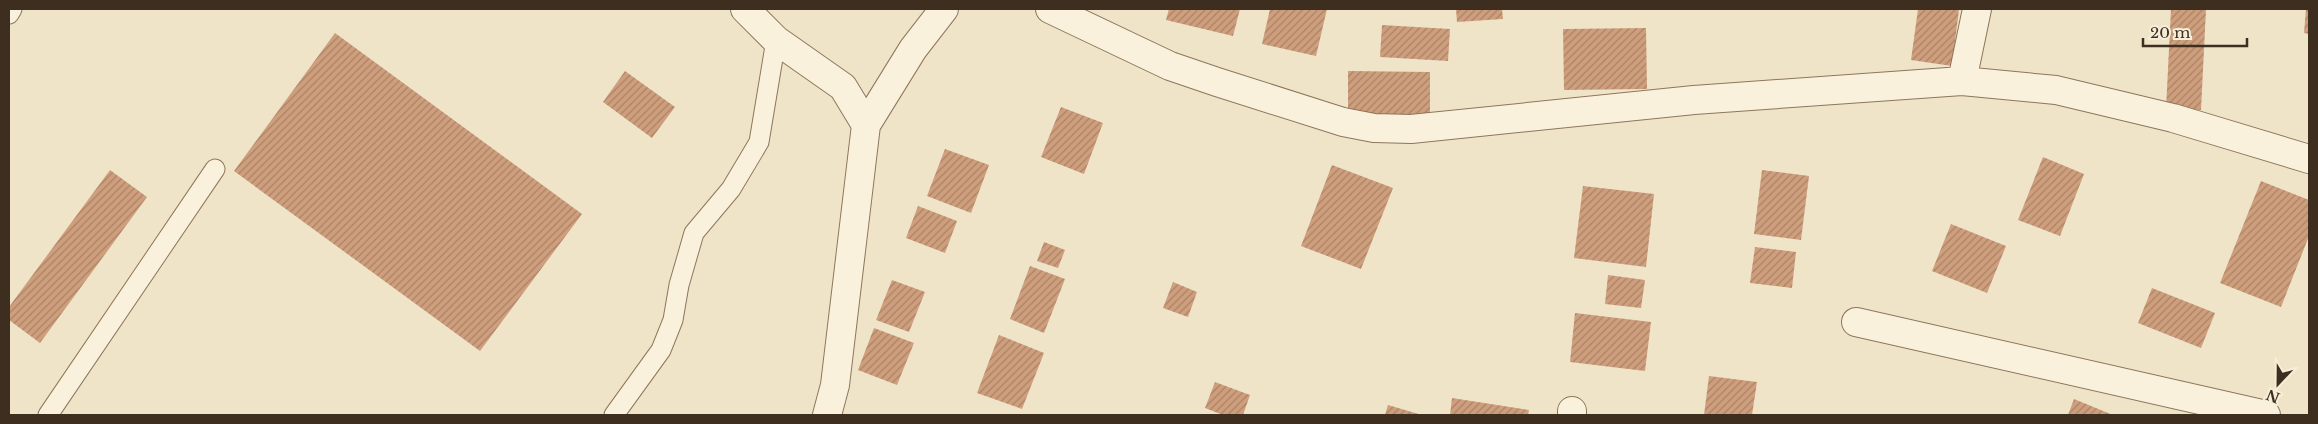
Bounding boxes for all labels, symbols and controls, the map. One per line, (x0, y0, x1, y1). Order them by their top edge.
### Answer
scale bar (2143, 15, 2247, 47)
text: 20 m (2150, 23, 2190, 42)
north arrow (2253, 359, 2303, 409)
text: N (2264, 385, 2283, 407)

